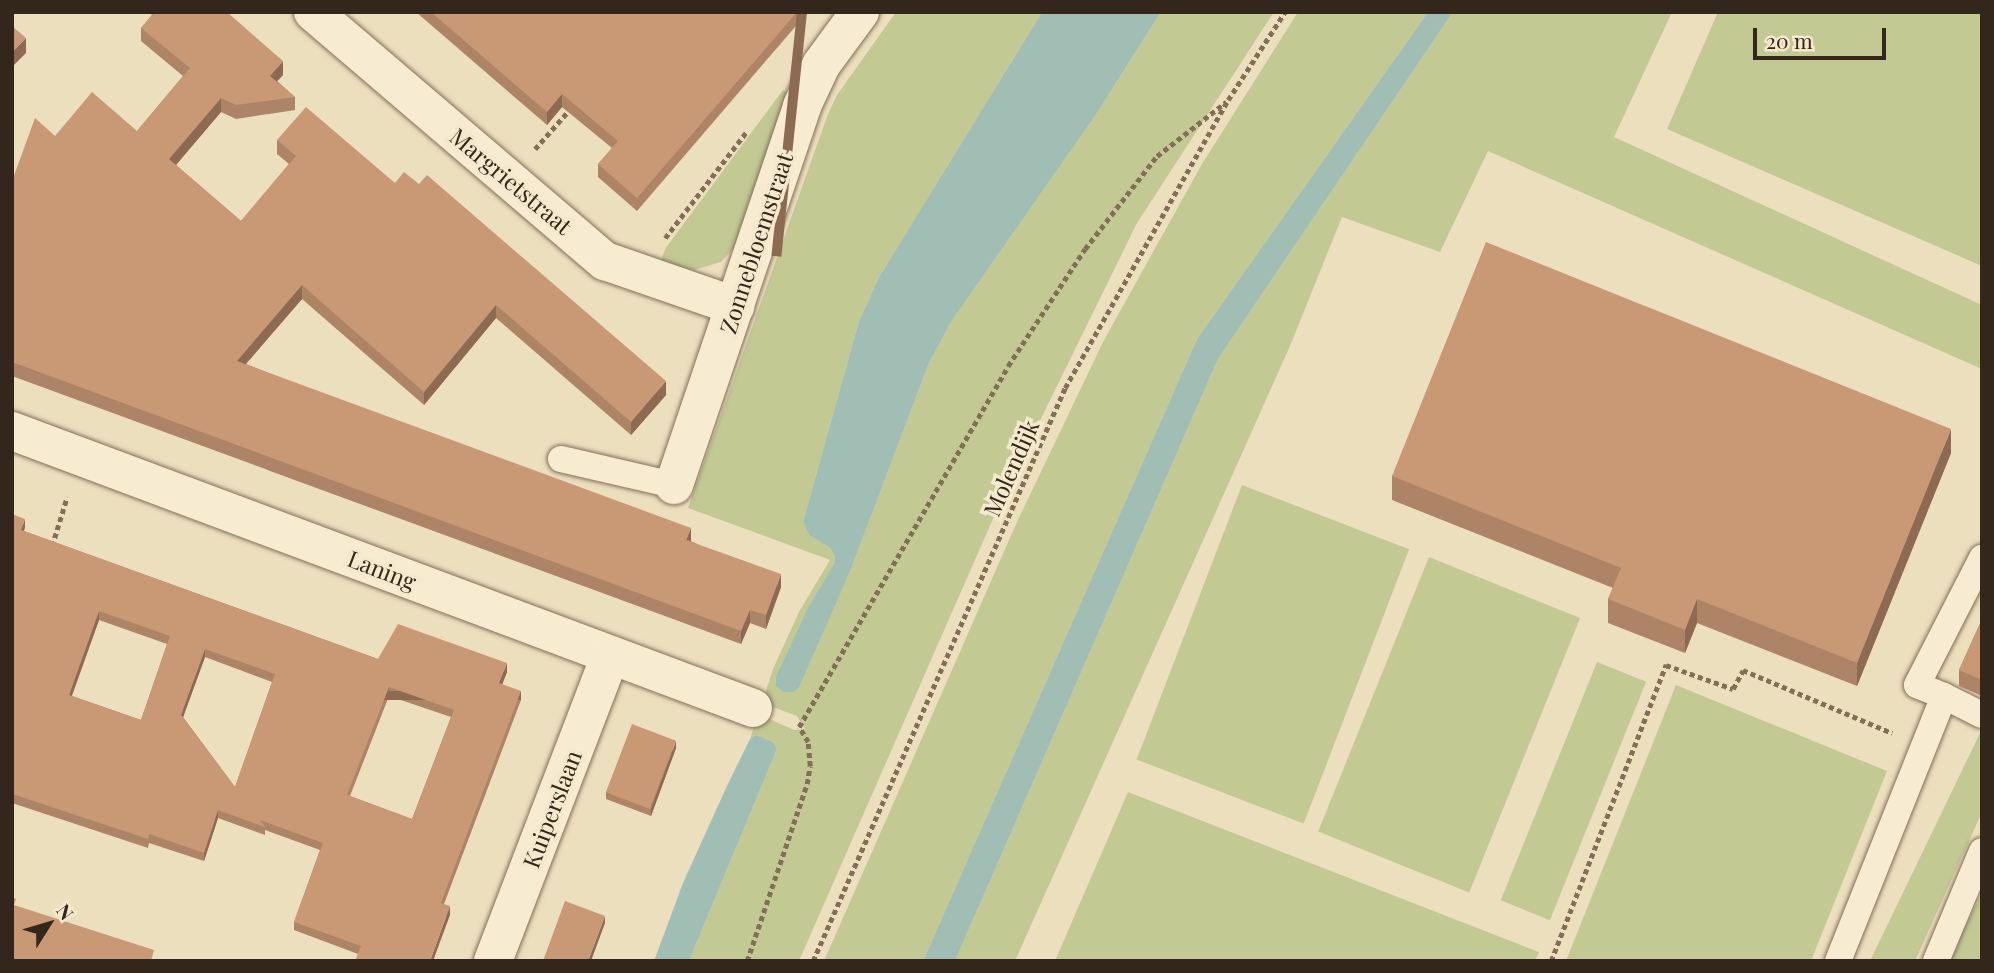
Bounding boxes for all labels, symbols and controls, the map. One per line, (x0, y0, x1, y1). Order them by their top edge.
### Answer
scale bar (1756, 14, 1889, 58)
text: 20 m (1766, 26, 1813, 54)
street label: Margrietstraat (445, 122, 577, 240)
street label: Zonnebloemstraat (714, 149, 798, 337)
street label: Molendijk (978, 416, 1044, 520)
street label: Laning (344, 544, 420, 596)
street label: Kuiperslaan (517, 746, 587, 872)
north arrow (14, 889, 84, 959)
text: N (51, 898, 80, 925)

